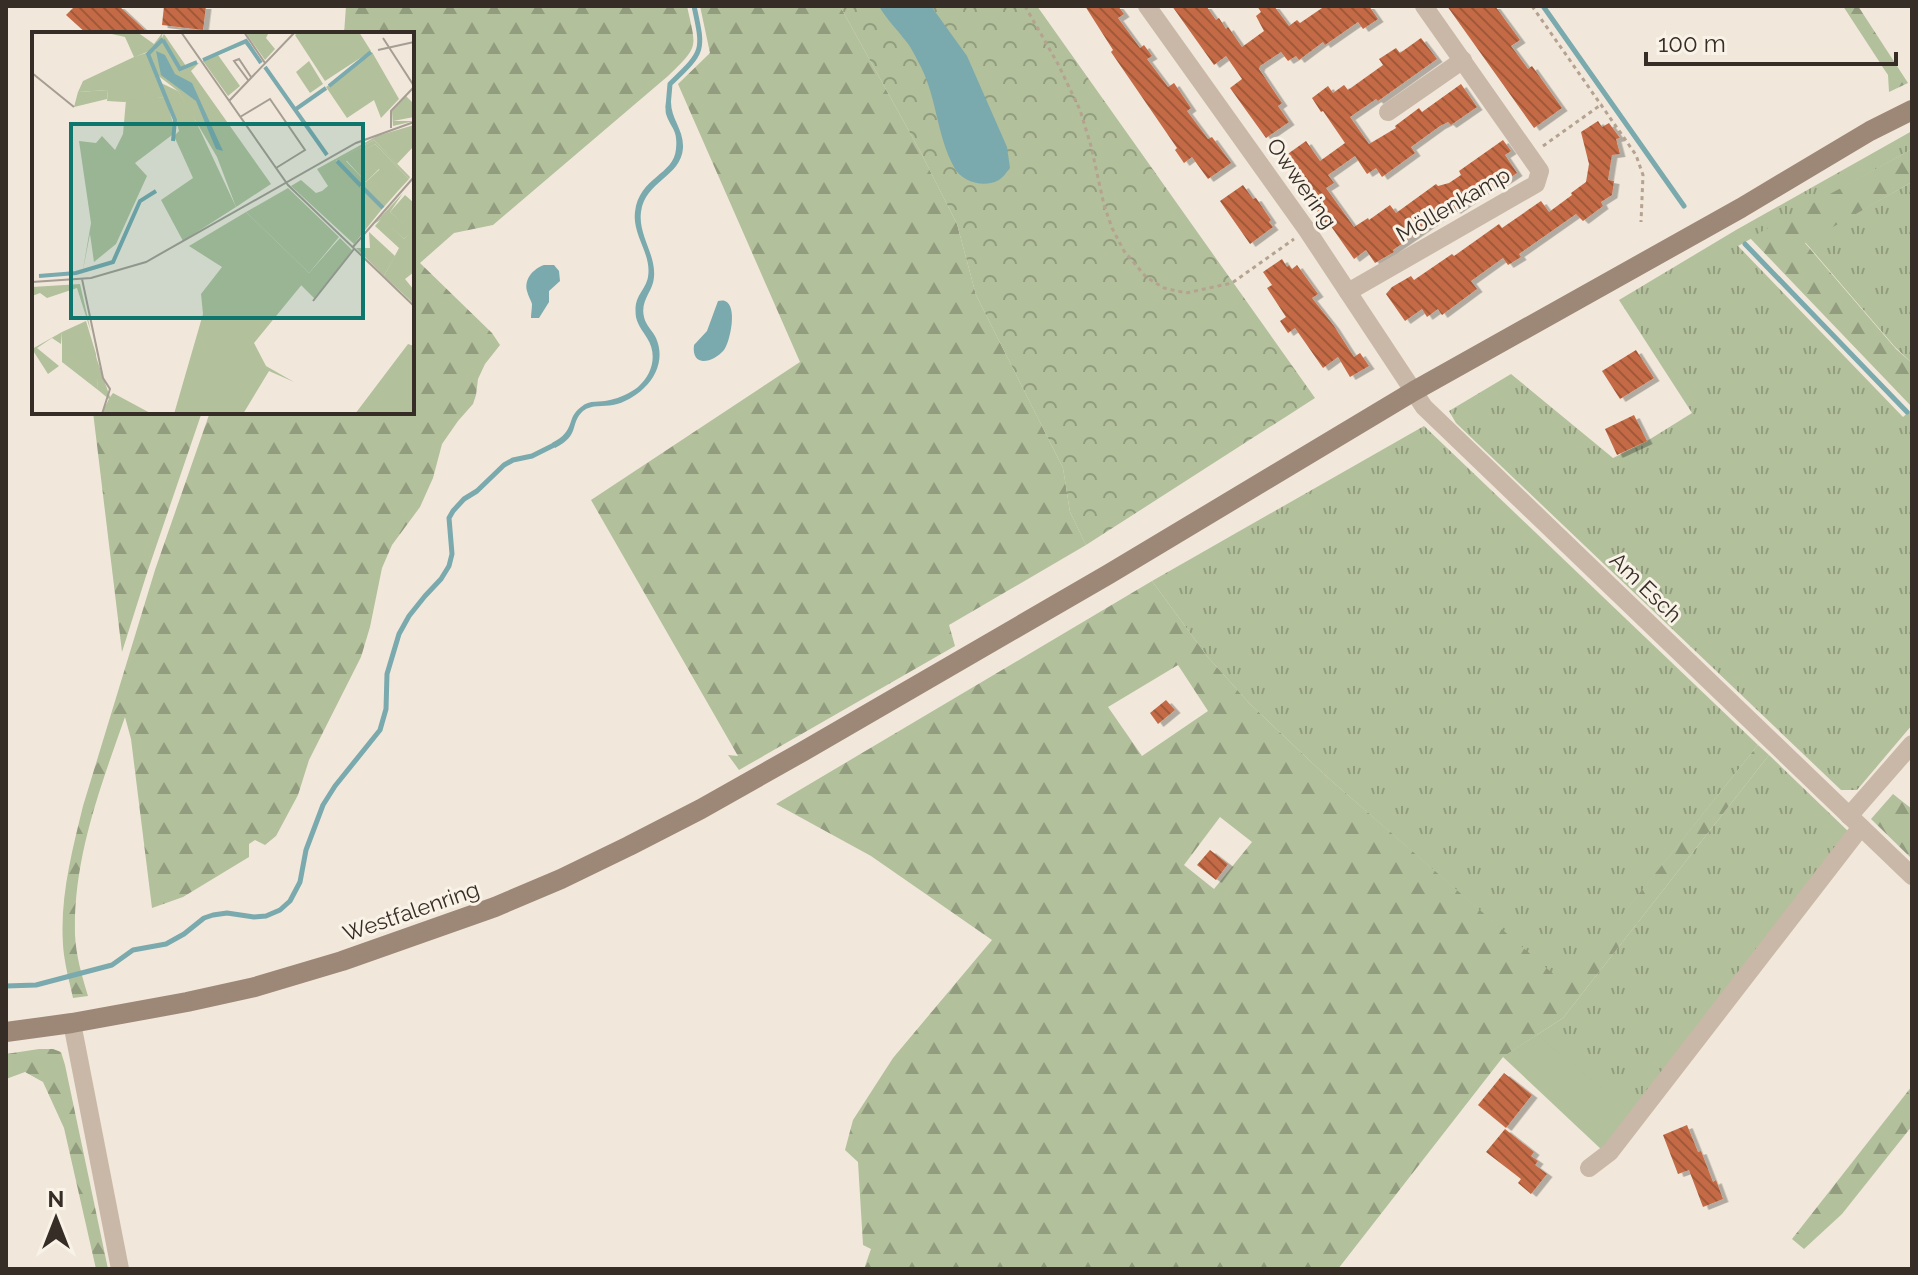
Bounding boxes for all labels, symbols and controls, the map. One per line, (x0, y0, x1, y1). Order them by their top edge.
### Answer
scale bar (1646, 16, 1896, 66)
text: 100 m (1658, 29, 1726, 58)
inset map (32, 32, 414, 414)
street label: Owwering (1262, 133, 1342, 233)
street label: Möllenkamp (1391, 161, 1515, 247)
street label: Am Esch (1605, 547, 1687, 627)
street label: Westfalenring (339, 876, 483, 946)
north arrow (16, 1179, 96, 1259)
text: N (48, 1186, 64, 1212)

